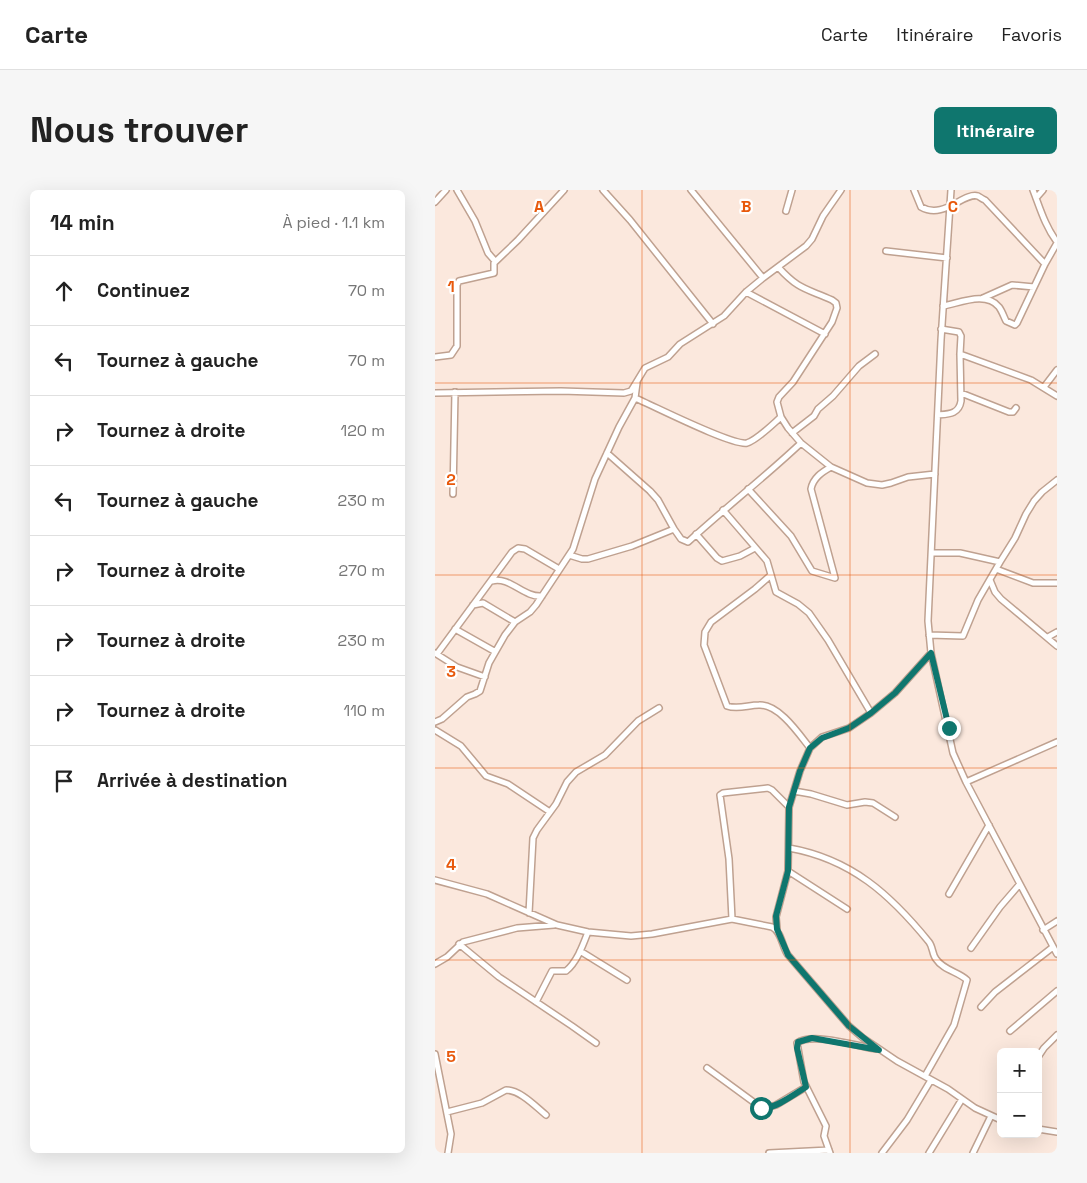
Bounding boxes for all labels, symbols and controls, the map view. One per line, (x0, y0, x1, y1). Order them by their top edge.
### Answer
text: Carte (25, 19, 88, 50)
text: Carte (821, 23, 868, 46)
text: Itinéraire (896, 23, 973, 46)
text: Favoris (1001, 23, 1062, 46)
button: Itinéraire (934, 107, 1057, 154)
text: Nous trouver (30, 108, 249, 152)
text: A (534, 196, 544, 217)
text: B (741, 196, 751, 217)
text: C (948, 196, 958, 217)
text: 14 min (50, 209, 115, 236)
text: À pied · 1.1 km (283, 212, 385, 233)
text: 1 (447, 276, 455, 297)
icon: ahead (50, 277, 78, 305)
text: Continuez (97, 278, 190, 303)
text: 70 m (348, 280, 385, 301)
icon: left (50, 347, 78, 375)
text: Tournez à gauche (97, 348, 259, 373)
text: 70 m (348, 350, 385, 371)
icon: right (50, 417, 78, 445)
text: Tournez à droite (97, 418, 246, 443)
text: 120 m (341, 420, 385, 441)
text: 2 (446, 469, 456, 490)
icon: left (50, 487, 78, 515)
text: Tournez à gauche (97, 488, 259, 513)
text: 230 m (338, 490, 385, 511)
icon: right (50, 557, 78, 585)
text: Tournez à droite (97, 558, 246, 583)
text: 270 m (338, 560, 385, 581)
icon: right (50, 627, 78, 655)
text: Tournez à droite (97, 628, 246, 653)
text: 230 m (338, 630, 385, 651)
text: 3 (446, 661, 456, 682)
icon: right (50, 697, 78, 725)
text: Tournez à droite (97, 698, 246, 723)
text: 110 m (343, 700, 385, 721)
route end (938, 717, 961, 740)
icon: arrive (50, 767, 78, 795)
text: Arrivée à destination (97, 768, 287, 793)
text: 4 (446, 854, 456, 875)
text: 5 (446, 1046, 456, 1067)
map controls (997, 1048, 1042, 1138)
button: + (997, 1048, 1042, 1093)
button: − (997, 1093, 1042, 1138)
route start (750, 1097, 773, 1120)

